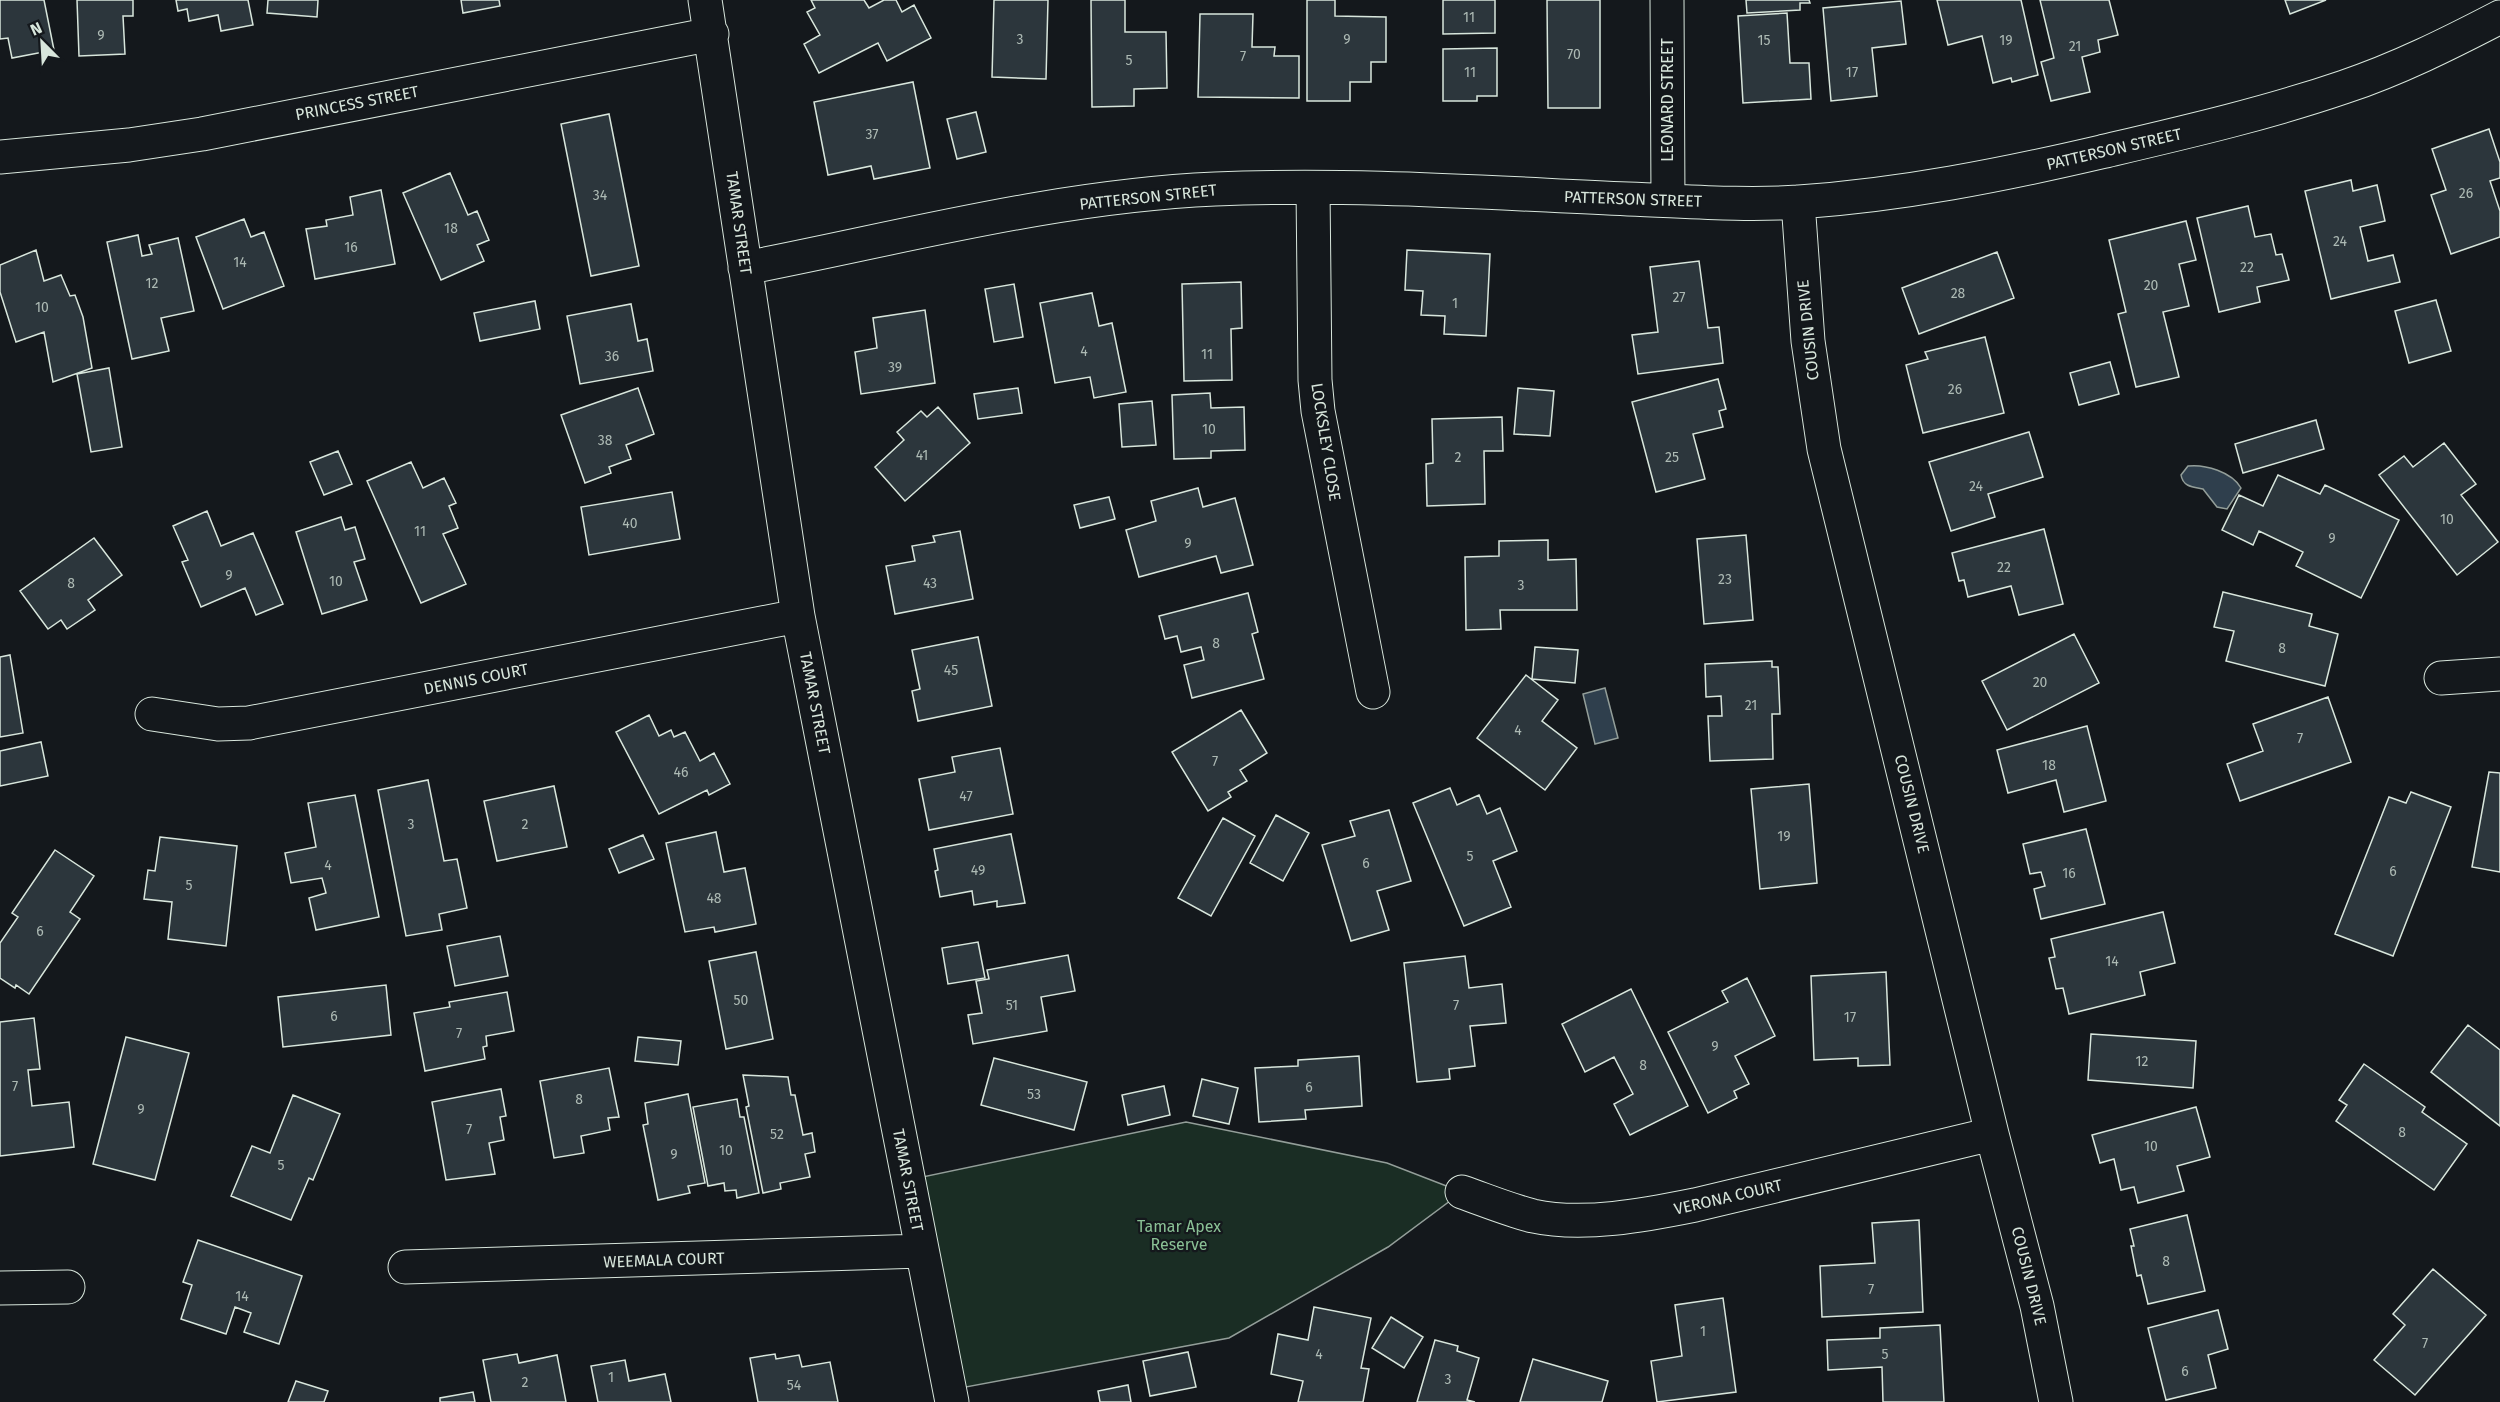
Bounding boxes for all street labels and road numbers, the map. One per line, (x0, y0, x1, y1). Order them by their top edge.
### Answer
street label: LEONARD STREET (1658, 38, 1677, 162)
street label: PRINCESS STREET (294, 82, 421, 124)
street label: PATTERSON STREET (2045, 124, 2184, 174)
street label: TAMAR STREET (722, 170, 756, 276)
street label: PATTERSON STREET (1078, 180, 1218, 214)
street label: PATTERSON STREET (1564, 187, 1703, 211)
street label: COUSIN DRIVE (1793, 279, 1823, 381)
street label: LOCKSLEY CLOSE (1307, 382, 1345, 502)
street label: TAMAR STREET (796, 650, 834, 757)
street label: DENNIS COURT (422, 659, 531, 698)
street label: COUSIN DRIVE (1891, 753, 1933, 855)
street label: TAMAR STREET (889, 1127, 927, 1234)
street label: VERONA COURT (1672, 1175, 1785, 1219)
street label: COUSIN DRIVE (2008, 1225, 2050, 1327)
street label: WEEMALA COURT (603, 1248, 726, 1272)

